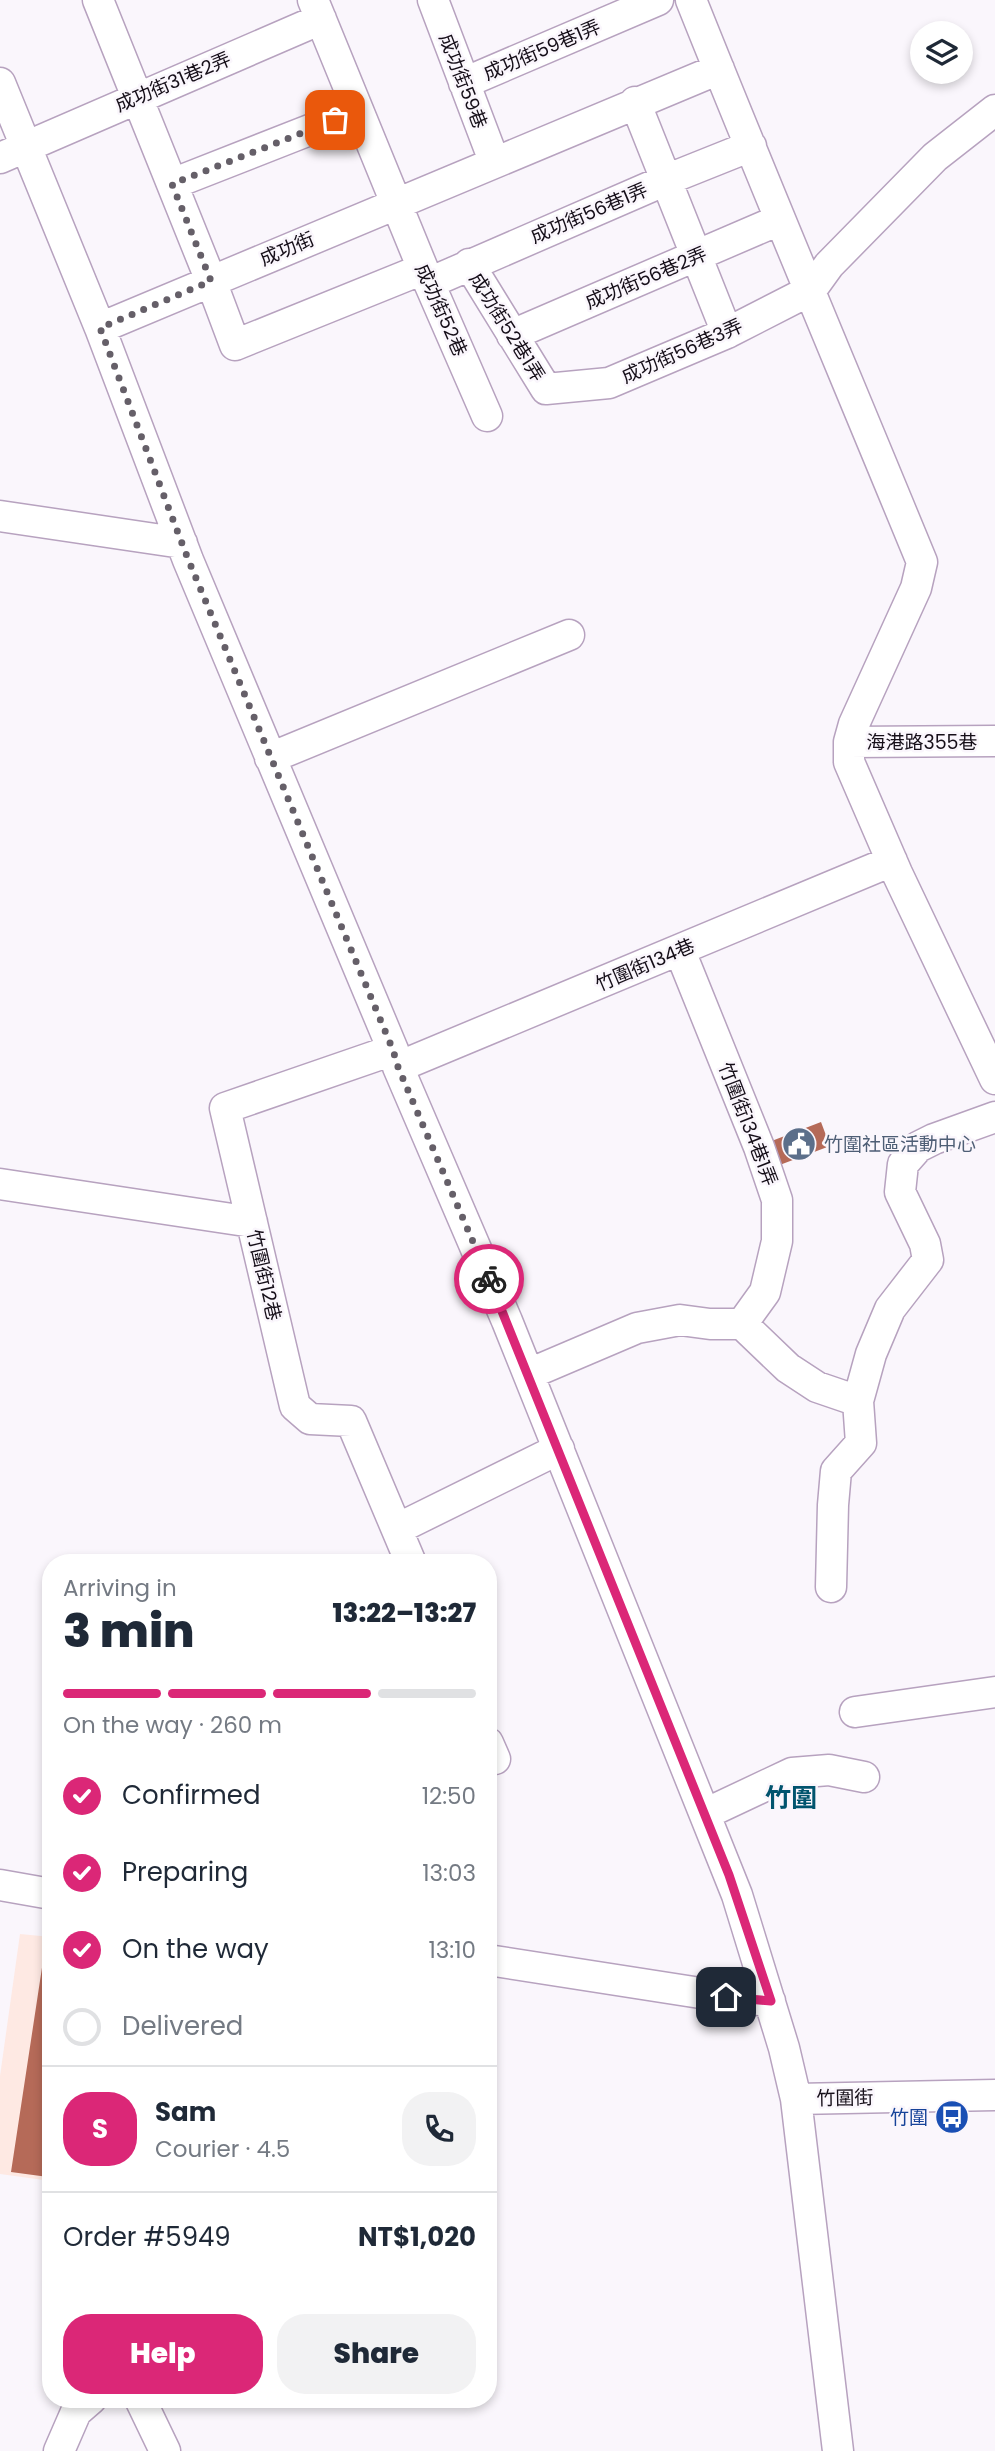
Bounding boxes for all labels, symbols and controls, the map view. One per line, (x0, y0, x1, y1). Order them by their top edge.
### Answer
street label: 成功街59巷1弄 (479, 13, 605, 87)
map controls (910, 21, 973, 84)
button: layers (910, 21, 973, 84)
street label: 成功街59巷 (432, 30, 494, 132)
street label: 成功街31巷2弄 (111, 46, 235, 118)
pin (305, 90, 365, 150)
icon: bag (316, 101, 354, 139)
street label: 成功街56巷1弄 (526, 176, 652, 250)
street label: 成功街 (255, 225, 319, 273)
street label: 成功街56巷2弄 (581, 240, 711, 316)
street label: 成功街52巷 (409, 259, 473, 361)
street label: 成功街52巷1弄 (463, 267, 551, 387)
street label: 成功街56巷3弄 (617, 312, 747, 390)
street label: 海港路355巷 (866, 729, 978, 756)
street label: 竹圍街134巷 (591, 932, 699, 998)
street label: 竹圍街134巷1弄 (712, 1058, 784, 1190)
public building icon: 竹圍社區活動中心 (780, 1125, 818, 1163)
place label: 竹圍社區活動中心 (824, 1131, 976, 1158)
street label: 竹圍街12巷 (240, 1227, 288, 1323)
courier (454, 1244, 524, 1314)
icon: bike (470, 1260, 508, 1298)
text: Arriving in (63, 1572, 177, 1604)
text: 13:22–13:27 (333, 1595, 476, 1631)
text: 3 min (63, 1599, 195, 1663)
text: On the way · 260 m (63, 1709, 282, 1741)
icon: check (63, 1777, 101, 1815)
text: Confirmed (122, 1777, 260, 1813)
text: 12:50 (422, 1780, 476, 1812)
district label: 竹圍 (765, 1780, 817, 1816)
icon: check (63, 1854, 101, 1892)
text: Preparing (122, 1854, 248, 1890)
text: 13:03 (422, 1857, 476, 1889)
icon: check (63, 1931, 101, 1969)
text: On the way (122, 1931, 269, 1967)
text: 13:10 (428, 1934, 476, 1966)
pin (696, 1967, 756, 2027)
icon: home (707, 1978, 745, 2016)
text: Delivered (122, 2008, 243, 2044)
street label: 竹圍街 (816, 2084, 874, 2112)
button: phone (402, 2092, 476, 2166)
text: Sam (155, 2094, 216, 2130)
bus stop icon: 竹圍 (933, 2098, 971, 2136)
place label: 竹圍 (890, 2104, 928, 2131)
text: S (92, 2111, 108, 2147)
text: Courier · 4.5 (155, 2133, 290, 2165)
text: Order #5949 (63, 2219, 231, 2255)
text: NT$1,020 (358, 2219, 476, 2255)
button: Help (63, 2314, 263, 2394)
button: Share (277, 2314, 476, 2394)

